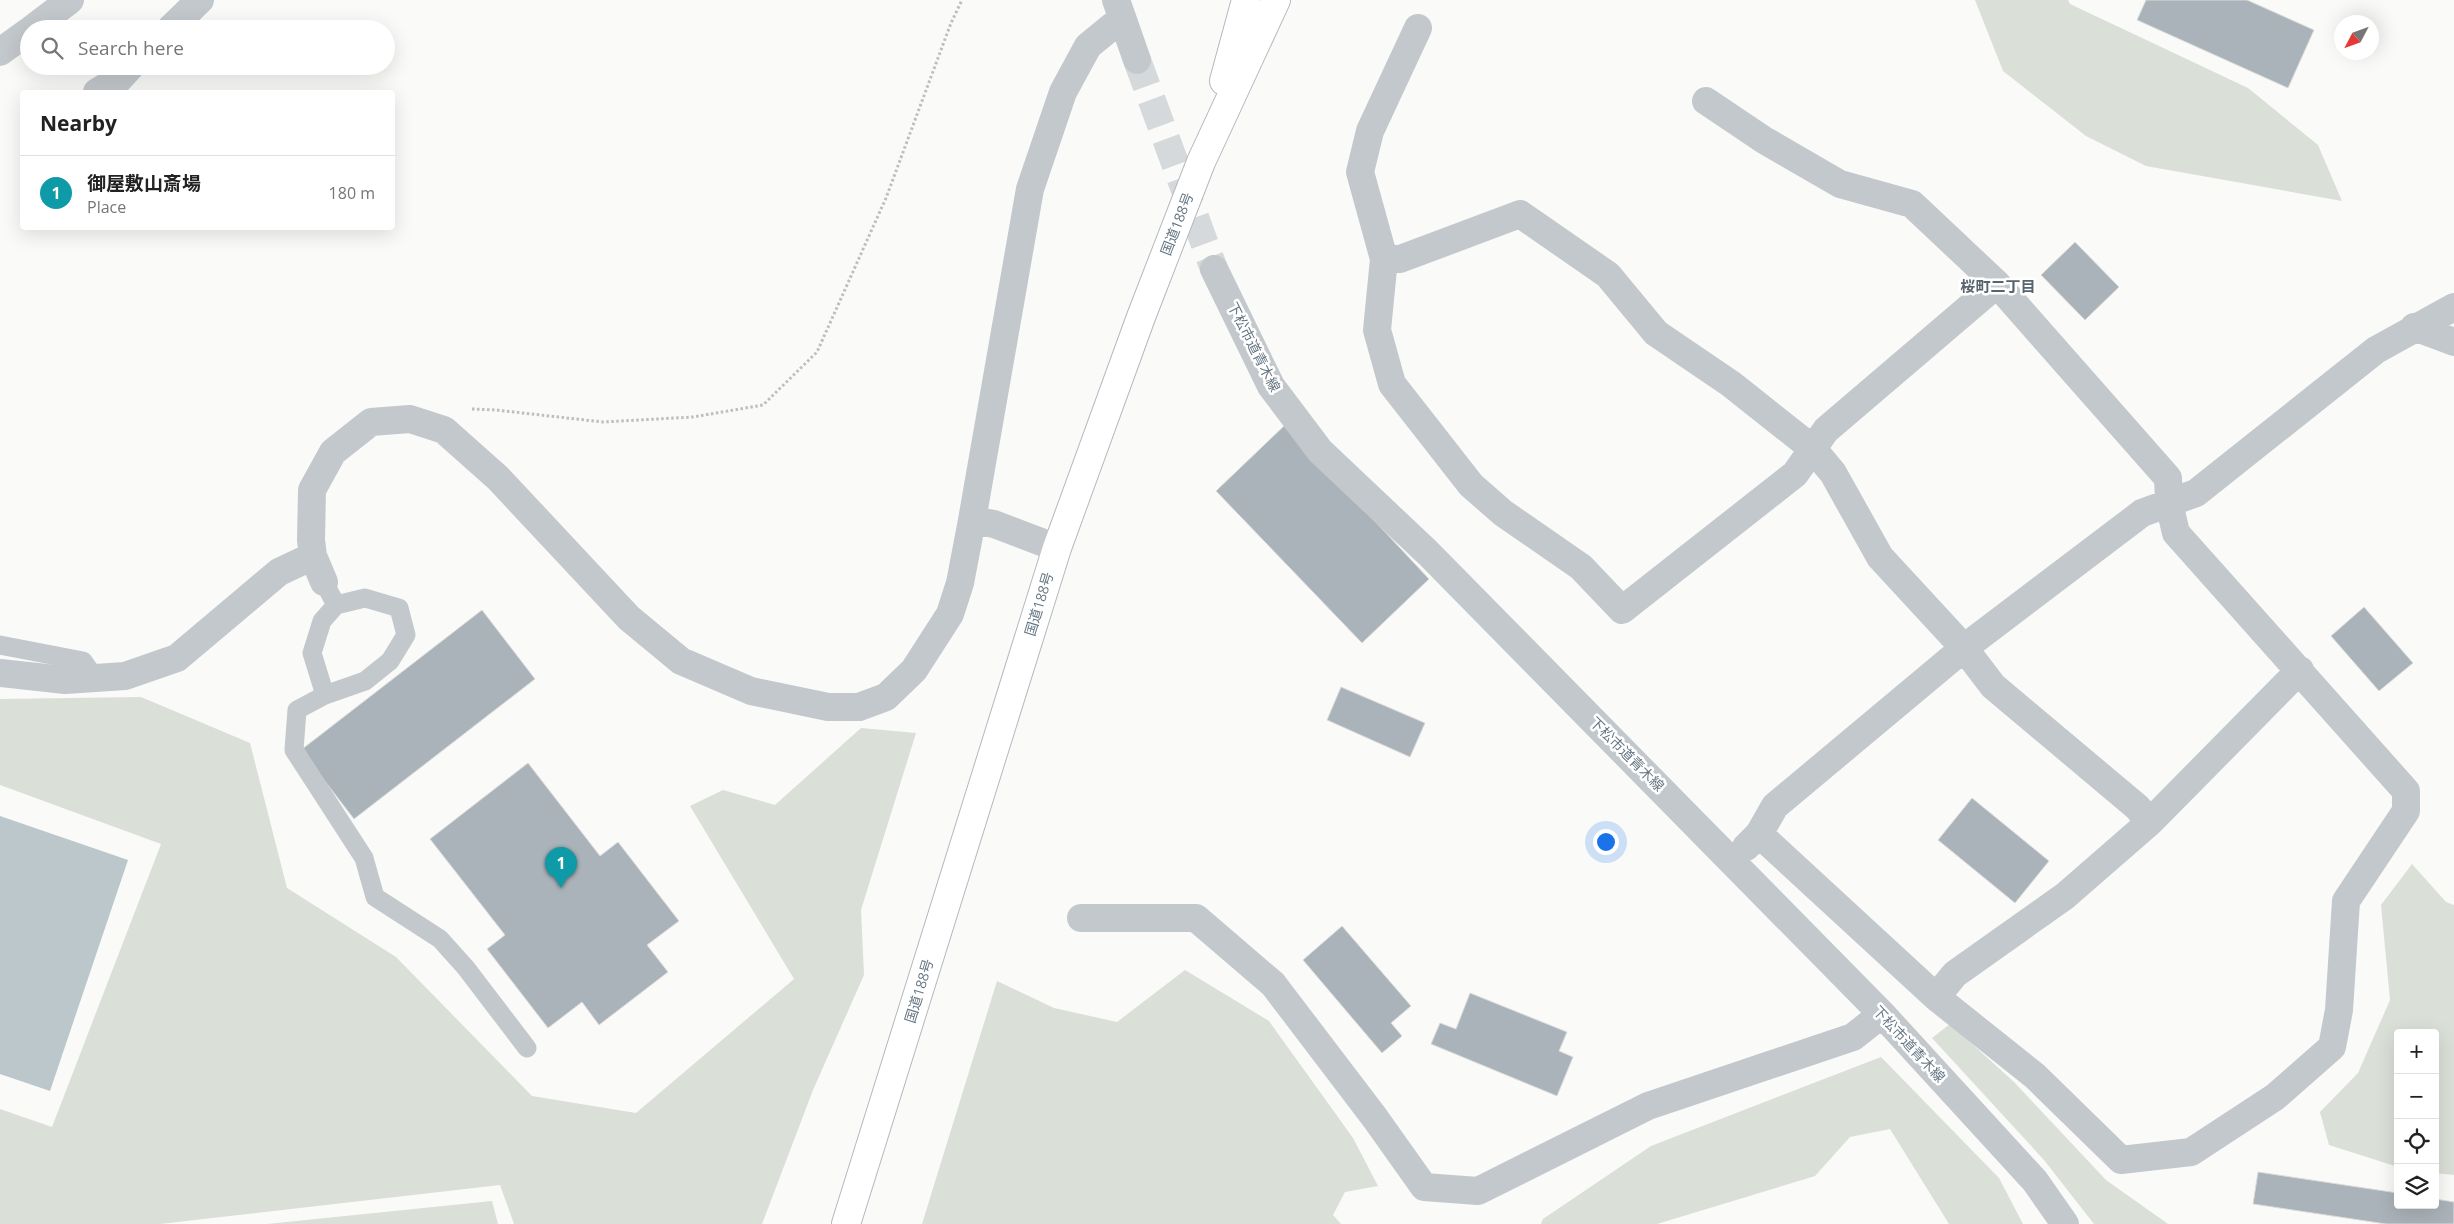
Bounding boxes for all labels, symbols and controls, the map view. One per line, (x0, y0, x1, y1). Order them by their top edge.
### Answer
north arrow (2334, 15, 2379, 60)
search box (20, 20, 395, 75)
icon: search (38, 34, 66, 62)
text: Search here (78, 35, 184, 61)
text: Nearby (40, 109, 117, 137)
text: 御屋敷山斎場 (87, 170, 201, 196)
text: 1 (51, 182, 61, 204)
text: 180 m (329, 182, 375, 204)
street label: 国道188号 (1156, 190, 1197, 258)
text: Place (87, 196, 126, 218)
district label: 桜町二丁目 (1960, 276, 2036, 296)
street label: 下松市道青木線 (1224, 299, 1285, 395)
street label: 国道188号 (1020, 570, 1057, 638)
street label: 下松市道青木線 (1586, 712, 1669, 795)
your location (1593, 829, 1619, 855)
pin: 1 (545, 847, 577, 888)
street label: 国道188号 (900, 957, 937, 1025)
street label: 下松市道青木線 (1869, 1001, 1950, 1086)
map controls (2394, 1029, 2439, 1209)
button: + (2394, 1029, 2439, 1074)
button: − (2394, 1074, 2439, 1119)
button: locate (2394, 1119, 2439, 1164)
button: layers (2394, 1164, 2439, 1209)

